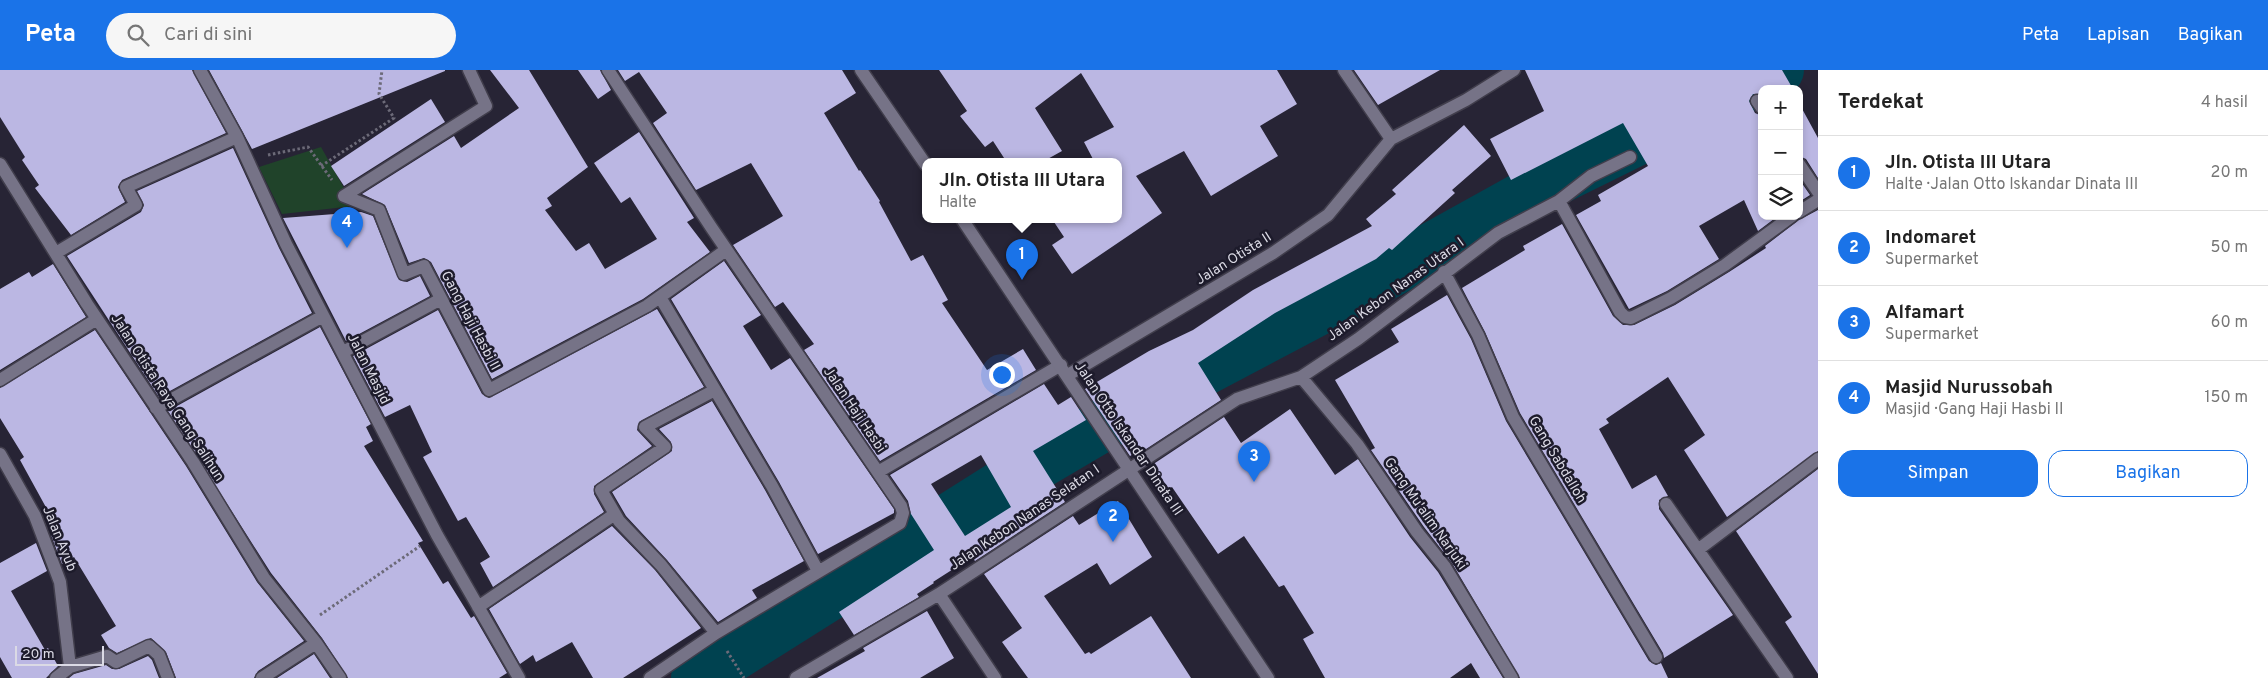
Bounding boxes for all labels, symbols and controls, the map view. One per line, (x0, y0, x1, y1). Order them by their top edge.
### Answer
search box (106, 13, 456, 58)
text: Peta (25, 20, 76, 50)
icon: search (124, 21, 152, 49)
text: Cari di sini (164, 23, 252, 47)
text: Peta (2022, 24, 2059, 47)
text: Lapisan (2087, 24, 2150, 47)
text: Bagikan (2178, 24, 2243, 47)
map controls (1758, 85, 1803, 220)
button: + (1758, 85, 1803, 130)
text: Terdekat (1838, 89, 1924, 116)
text: 4 hasil (2201, 93, 2248, 113)
button: − (1758, 130, 1803, 175)
text: Jln. Otista III Utara (1885, 151, 2051, 175)
popup (922, 158, 1122, 223)
text: 1 (1851, 163, 1857, 183)
text: 20 m (2211, 163, 2248, 183)
text: Jln. Otista III Utara (939, 169, 1105, 193)
button: layers (1758, 175, 1803, 220)
text: Halte · Jalan Otto Iskandar Dinata III (1885, 175, 2138, 195)
text: Halte (939, 193, 977, 213)
pin: 4 (331, 207, 363, 248)
text: Indomaret (1885, 226, 1976, 250)
street label: Jalan Otista II (1193, 229, 1275, 289)
street label: Jalan Kebon Nanas Utara I (1324, 235, 1468, 345)
text: 2 (1849, 238, 1859, 258)
text: 50 m (2211, 238, 2248, 258)
pin: 1 (1006, 239, 1038, 280)
text: Supermarket (1885, 250, 1979, 270)
street label: Gang Haji Hasbi II (437, 268, 503, 374)
text: Alfamart (1885, 301, 1965, 325)
street label: Jalan Otista Raya Gang Salihun (107, 311, 227, 485)
text: 3 (1849, 313, 1859, 333)
text: 60 m (2211, 313, 2248, 333)
text: Supermarket (1885, 325, 1979, 345)
street label: Jalan Masjid (343, 331, 393, 407)
street label: Jalan Otto Iskandar Dinata III (1070, 359, 1186, 519)
your location (989, 362, 1015, 388)
street label: Jalan Haji Hasbi (819, 364, 889, 456)
text: Masjid Nurussobah (1885, 376, 2053, 400)
text: 4 (1849, 388, 1859, 408)
text: 150 m (2205, 388, 2248, 408)
text: Masjid · Gang Haji Hasbi II (1885, 400, 2064, 420)
street label: Gang Sabdalloh (1524, 413, 1590, 507)
pin: 3 (1238, 441, 1270, 482)
button: Simpan (1838, 450, 2038, 497)
button: Bagikan (2048, 450, 2248, 497)
street label: Gang Mu'alim Narjuki (1380, 455, 1470, 573)
street label: Jalan Kebon Nanas Selatan I (947, 461, 1103, 575)
pin: 2 (1097, 501, 1129, 542)
street label: Jalan Ayub (38, 504, 80, 574)
scale bar (15, 643, 104, 666)
text: 20 m (22, 646, 55, 663)

